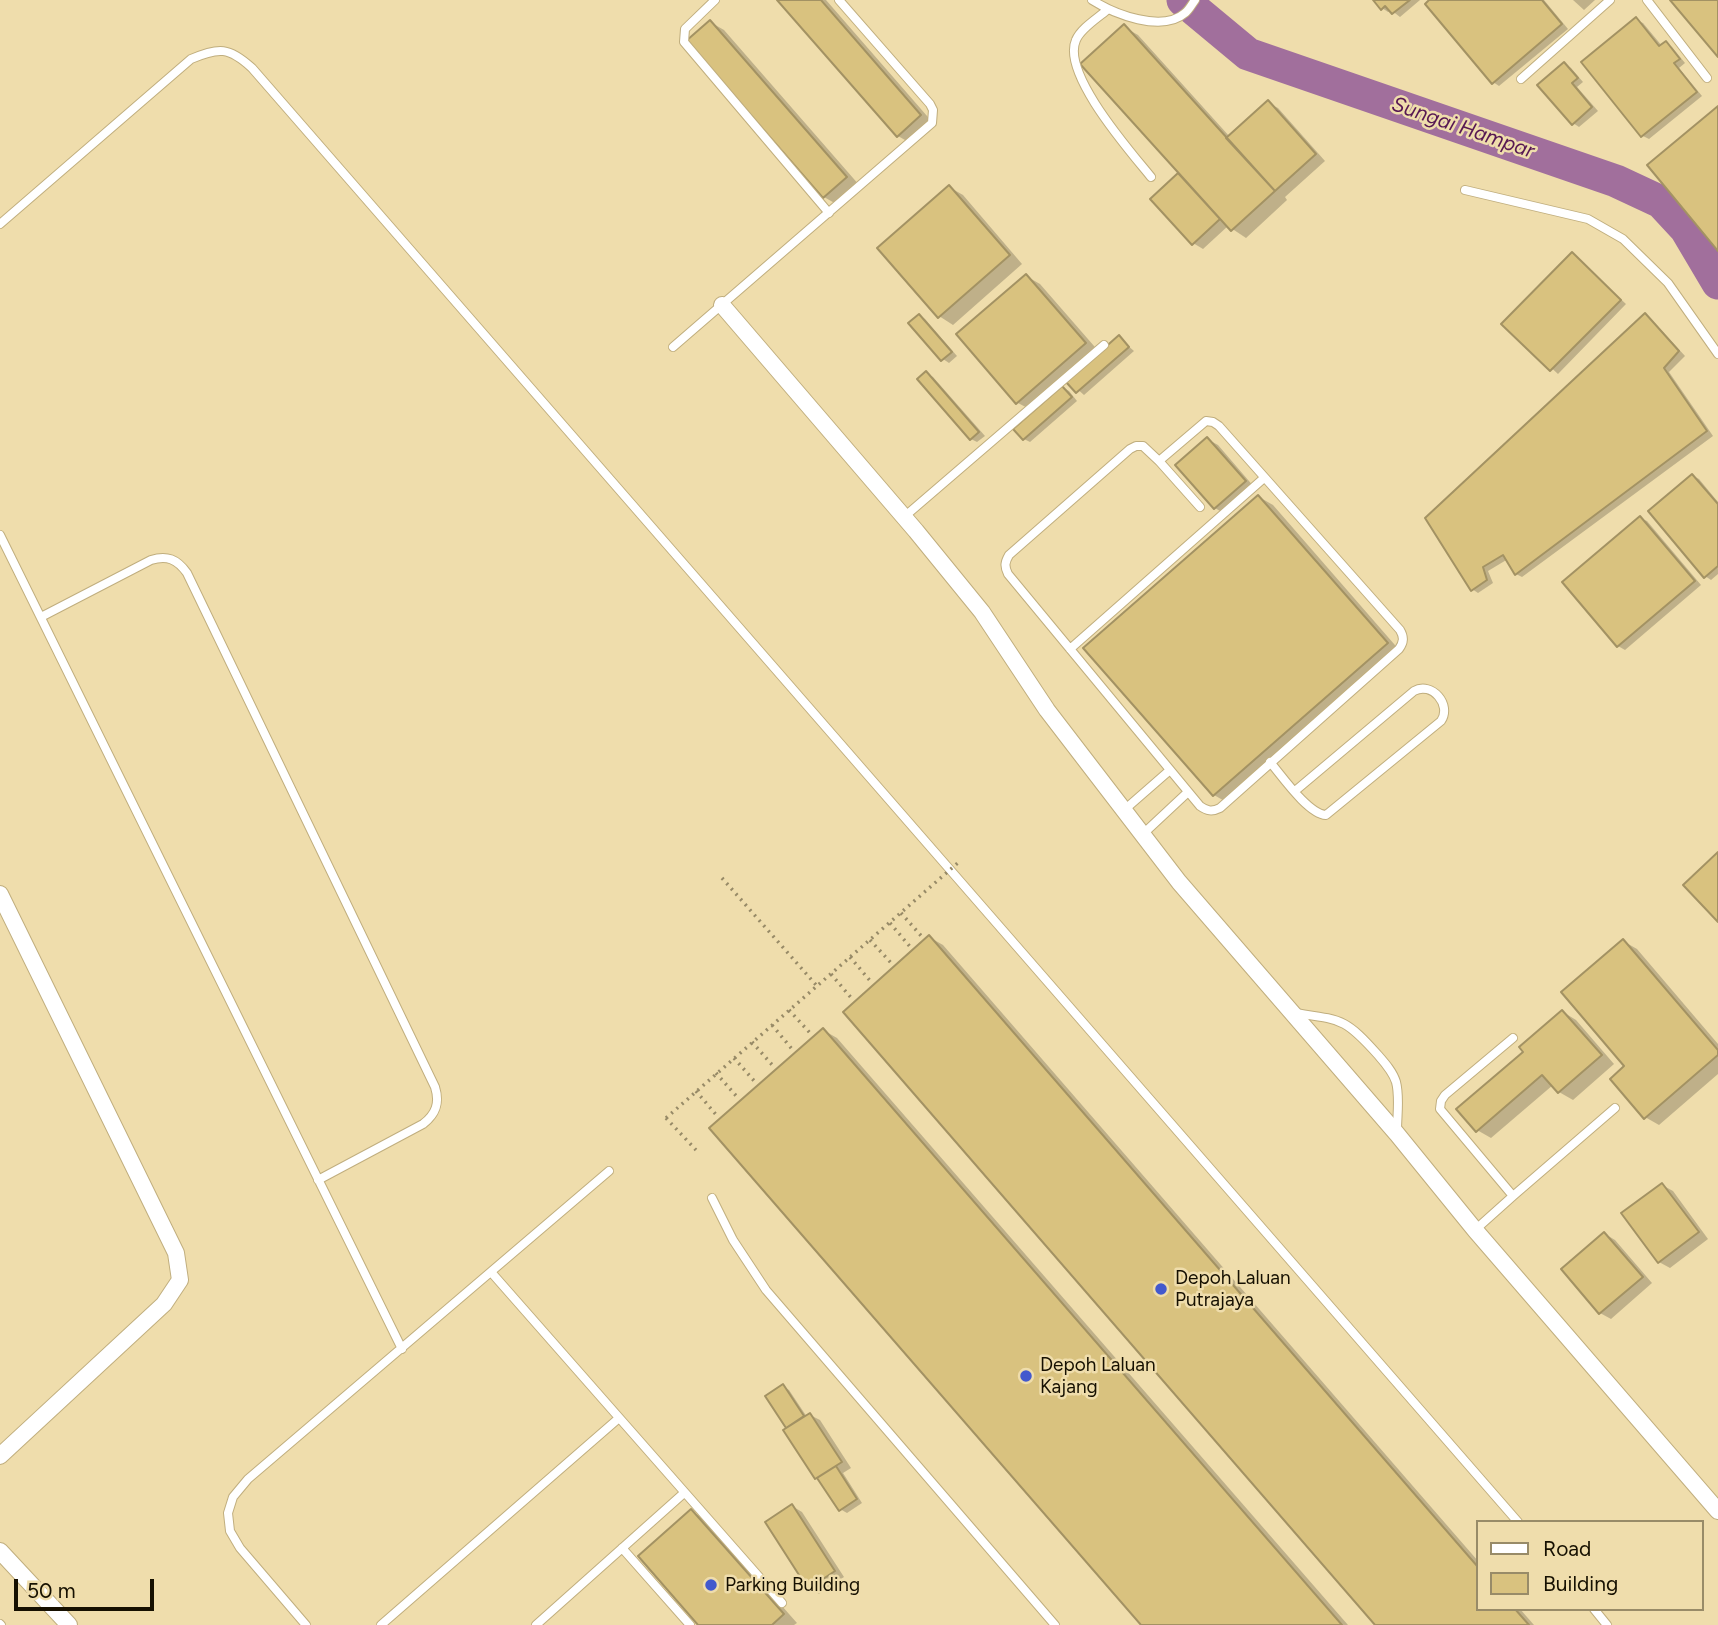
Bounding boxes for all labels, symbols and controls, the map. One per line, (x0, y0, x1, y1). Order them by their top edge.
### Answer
water label: Sungai Hampar (1389, 92, 1537, 164)
place label: Depoh Laluan Putrajaya (1175, 1267, 1291, 1311)
marker: Depoh Laluan Putrajaya (1153, 1281, 1169, 1297)
place label: Depoh Laluan Kajang (1040, 1354, 1156, 1398)
marker: Depoh Laluan Kajang (1018, 1368, 1034, 1384)
legend (1476, 1520, 1704, 1611)
text: Road (1543, 1536, 1591, 1561)
scale bar (18, 1566, 158, 1610)
text: Building (1543, 1571, 1618, 1596)
place label: Parking Building (725, 1574, 860, 1596)
marker: Parking Building (703, 1577, 719, 1593)
text: 50 m (27, 1578, 76, 1603)

